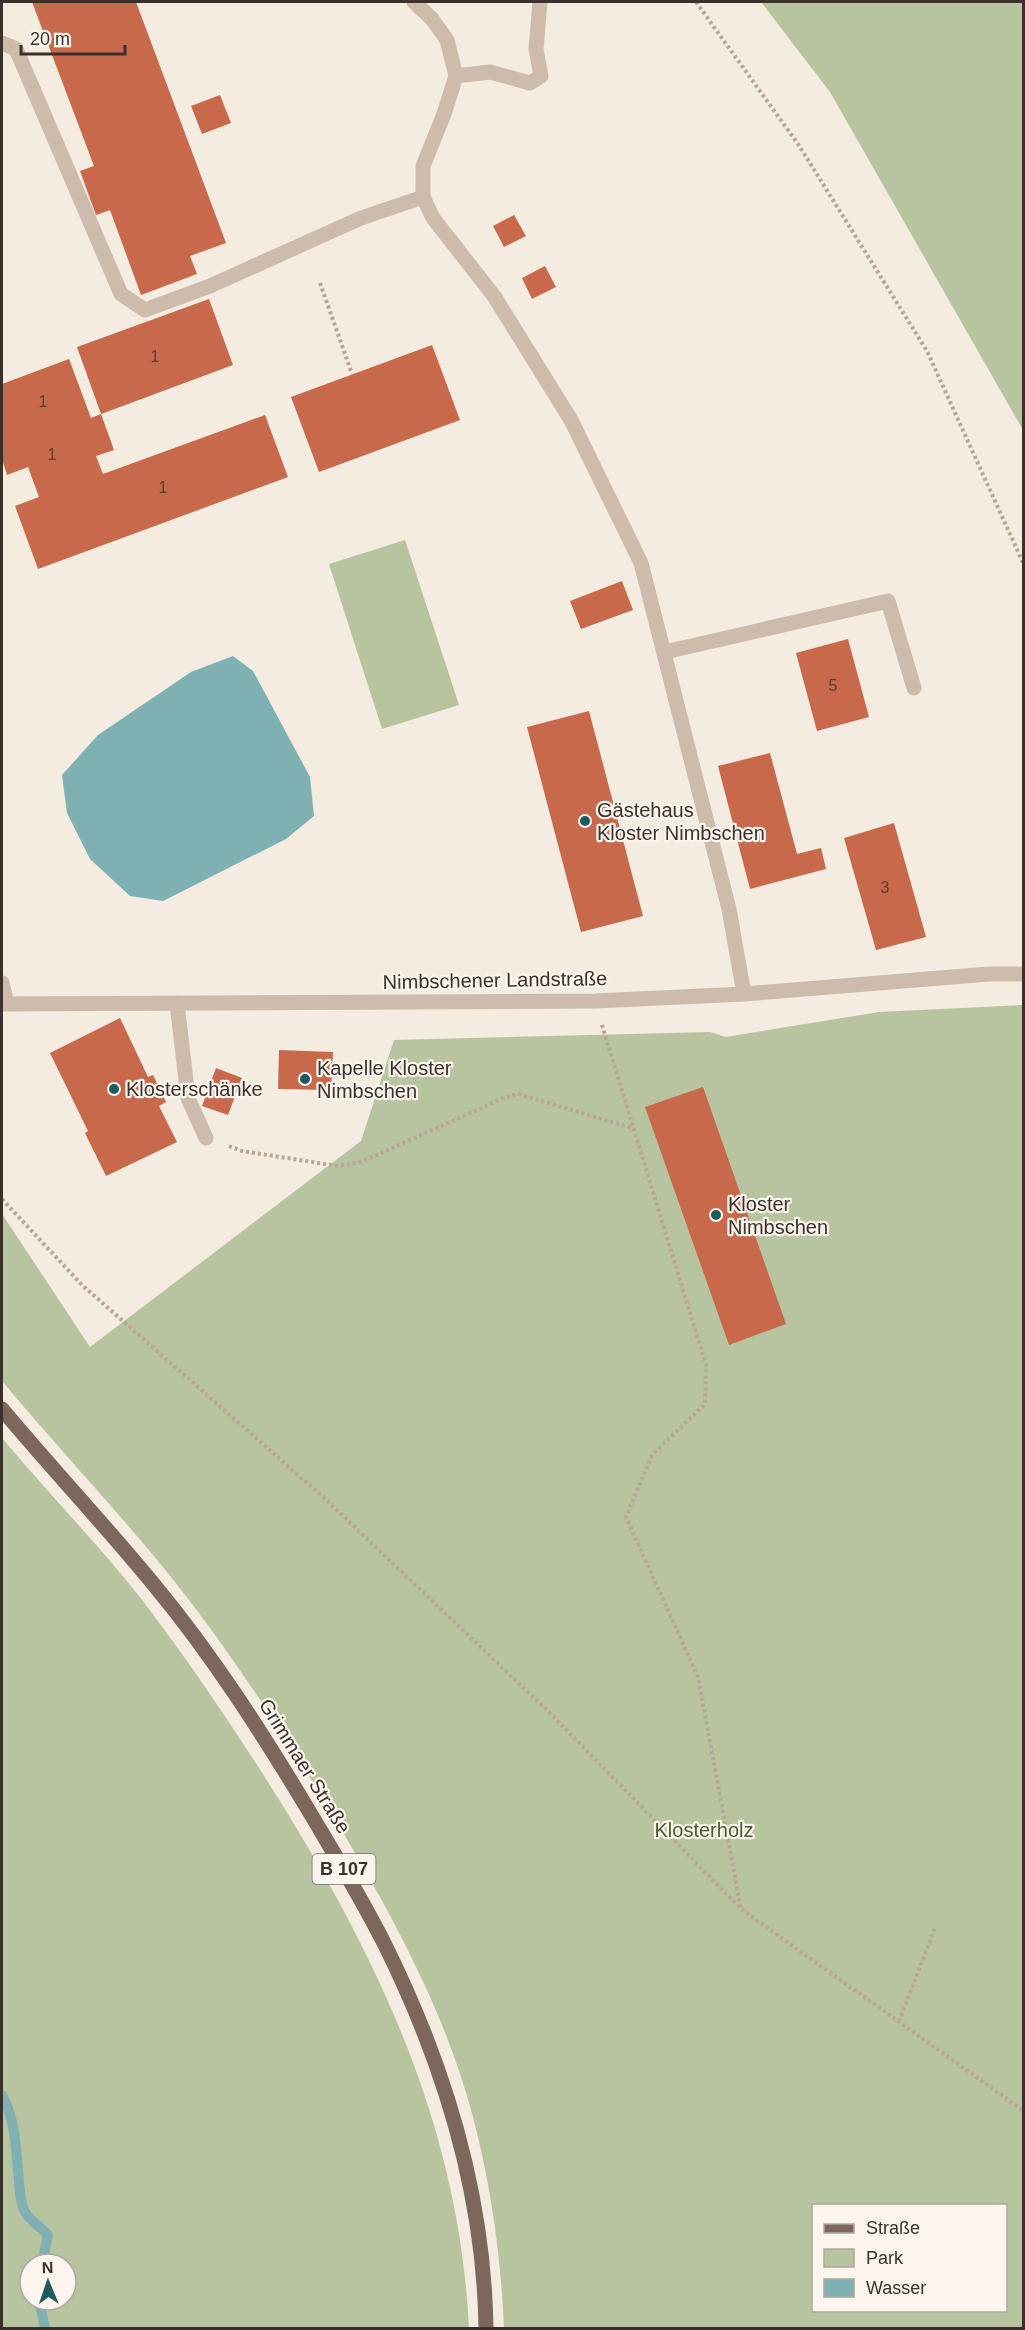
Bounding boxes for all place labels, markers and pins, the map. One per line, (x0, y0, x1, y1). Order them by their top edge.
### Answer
place label: Gästehaus Kloster Nimbschen (597, 799, 765, 844)
marker: Gästehaus Kloster Nimbschen (578, 814, 592, 828)
place label: Kapelle Kloster Nimbschen (317, 1057, 452, 1102)
marker: Kapelle Kloster Nimbschen (298, 1072, 312, 1086)
place label: Klosterschänke (126, 1078, 263, 1100)
marker: Klosterschänke (107, 1082, 121, 1096)
place label: Kloster Nimbschen (728, 1193, 828, 1238)
marker: Kloster Nimbschen (709, 1208, 723, 1222)

